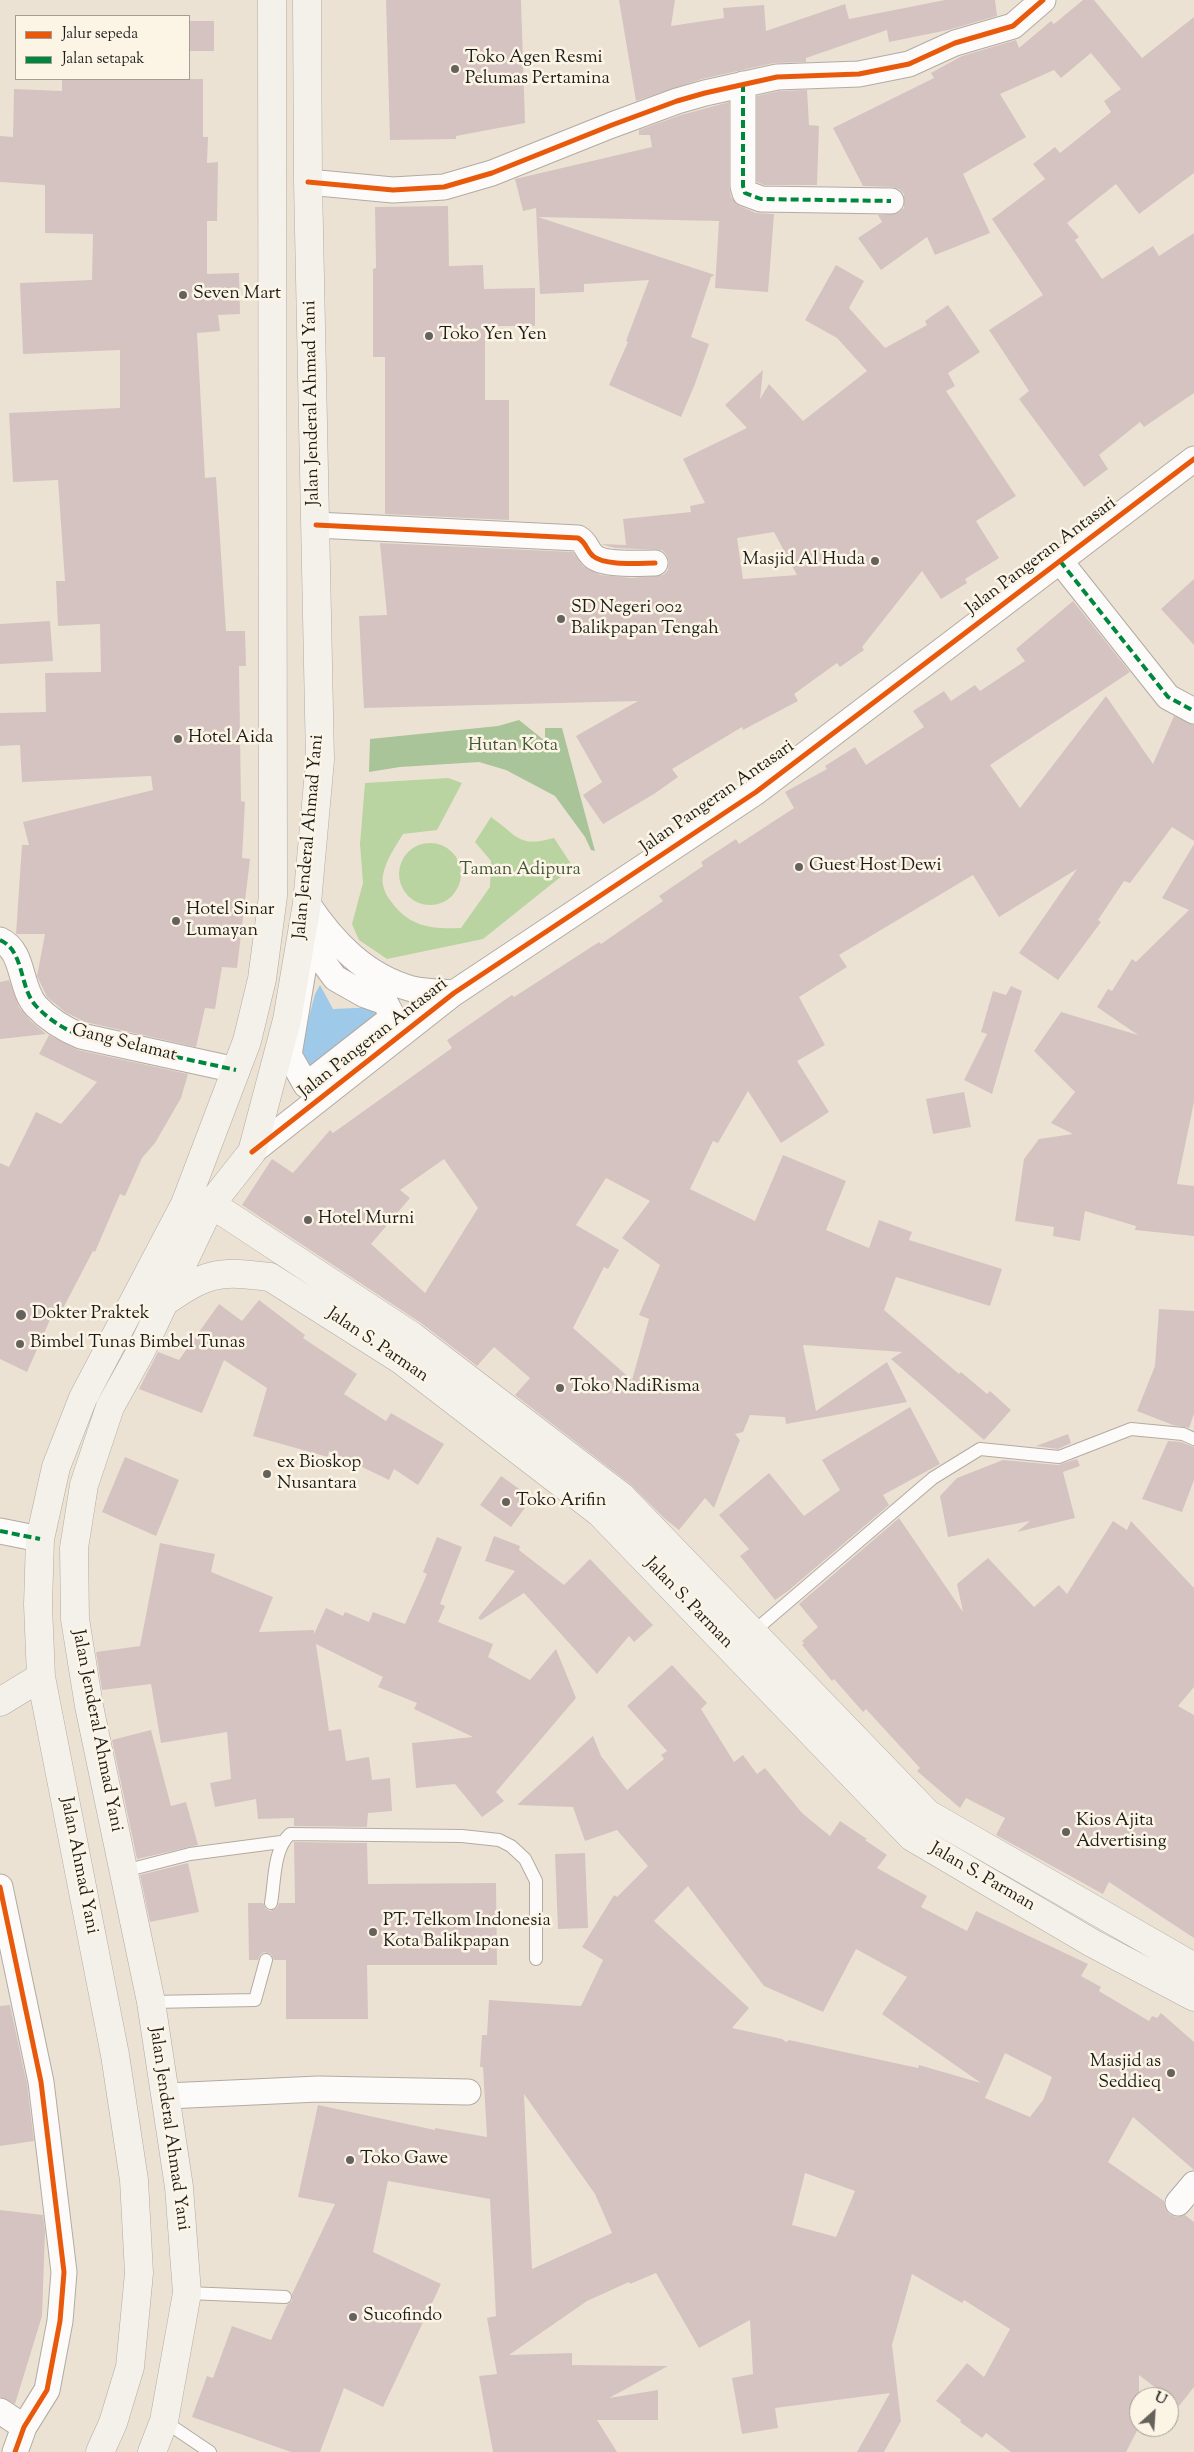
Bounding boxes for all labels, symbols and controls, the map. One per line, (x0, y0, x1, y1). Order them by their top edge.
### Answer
legend (15, 15, 190, 80)
text: Jalur sepeda (62, 24, 138, 45)
place label: Toko Agen Resmi Pelumas Pertamina (465, 48, 610, 90)
text: Jalan setapak (62, 49, 145, 70)
marker: Toko Agen Resmi Pelumas Pertamina (449, 63, 461, 75)
place label: Seven Mart (193, 284, 281, 306)
marker: Seven Mart (177, 289, 189, 301)
street label: Jalan Jenderal Ahmad Yani (300, 300, 326, 506)
place label: Toko Yen Yen (439, 325, 547, 347)
marker: Toko Yen Yen (423, 330, 435, 342)
street label: Jalan Pangeran Antasari (962, 493, 1122, 621)
place label: Masjid Al Huda (742, 550, 865, 572)
marker: Masjid Al Huda (869, 555, 881, 567)
place label: SD Negeri 002 Balikpapan Tengah (571, 598, 719, 640)
marker: SD Negeri 002 Balikpapan Tengah (555, 613, 567, 625)
place label: Hotel Aida (188, 728, 273, 750)
marker: Hotel Aida (172, 733, 184, 745)
street label: Jalan Jenderal Ahmad Yani (290, 734, 330, 940)
park label: Hutan Kota (468, 736, 558, 758)
street label: Jalan Pangeran Antasari (637, 737, 799, 859)
place label: Guest Host Dewi (809, 856, 942, 878)
park label: Taman Adipura (459, 860, 581, 882)
marker: Guest Host Dewi (793, 861, 805, 873)
place label: Hotel Sinar Lumayan (186, 900, 275, 942)
marker: Hotel Sinar Lumayan (170, 915, 182, 927)
street label: Jalan Pangeran Antasari (295, 974, 453, 1104)
street label: Gang Selamat (69, 1021, 179, 1067)
place label: Hotel Murni (318, 1209, 414, 1231)
marker: Hotel Murni (302, 1214, 314, 1226)
place label: Dokter Praktek (32, 1304, 150, 1326)
street label: Jalan S. Parman (322, 1304, 432, 1388)
marker: Dokter Praktek (14, 1308, 28, 1322)
place label: Bimbel Tunas Bimbel Tunas (30, 1333, 245, 1355)
marker: Bimbel Tunas Bimbel Tunas (14, 1338, 26, 1350)
place label: Toko NadiRisma (570, 1377, 700, 1399)
marker: Toko NadiRisma (554, 1382, 566, 1394)
place label: ex Bioskop Nusantara (277, 1453, 361, 1496)
marker: ex Bioskop Nusantara (261, 1468, 273, 1480)
place label: Toko Arifin (516, 1491, 607, 1513)
marker: Toko Arifin (500, 1496, 512, 1508)
street label: Jalan S. Parman (639, 1554, 737, 1654)
street label: Jalan Jenderal Ahmad Yani (66, 1628, 126, 1834)
street label: Jalan Ahmad Yani (54, 1796, 102, 1936)
place label: Kios Ajita Advertising (1076, 1811, 1166, 1854)
marker: Kios Ajita Advertising (1060, 1826, 1072, 1838)
street label: Jalan S. Parman (925, 1839, 1039, 1917)
place label: PT. Telkom Indonesia Kota Balikpapan (383, 1911, 551, 1954)
marker: PT. Telkom Indonesia Kota Balikpapan (367, 1926, 379, 1938)
street label: Jalan Jenderal Ahmad Yani (143, 2026, 193, 2232)
place label: Masjid as Seddieq (1090, 2052, 1161, 2094)
marker: Masjid as Seddieq (1165, 2067, 1177, 2079)
place label: Toko Gawe (360, 2149, 448, 2171)
marker: Toko Gawe (344, 2154, 356, 2166)
place label: Sucofindo (363, 2306, 442, 2328)
marker: Sucofindo (347, 2311, 359, 2323)
north arrow (1129, 2387, 1179, 2437)
text: U (1151, 2388, 1170, 2411)

